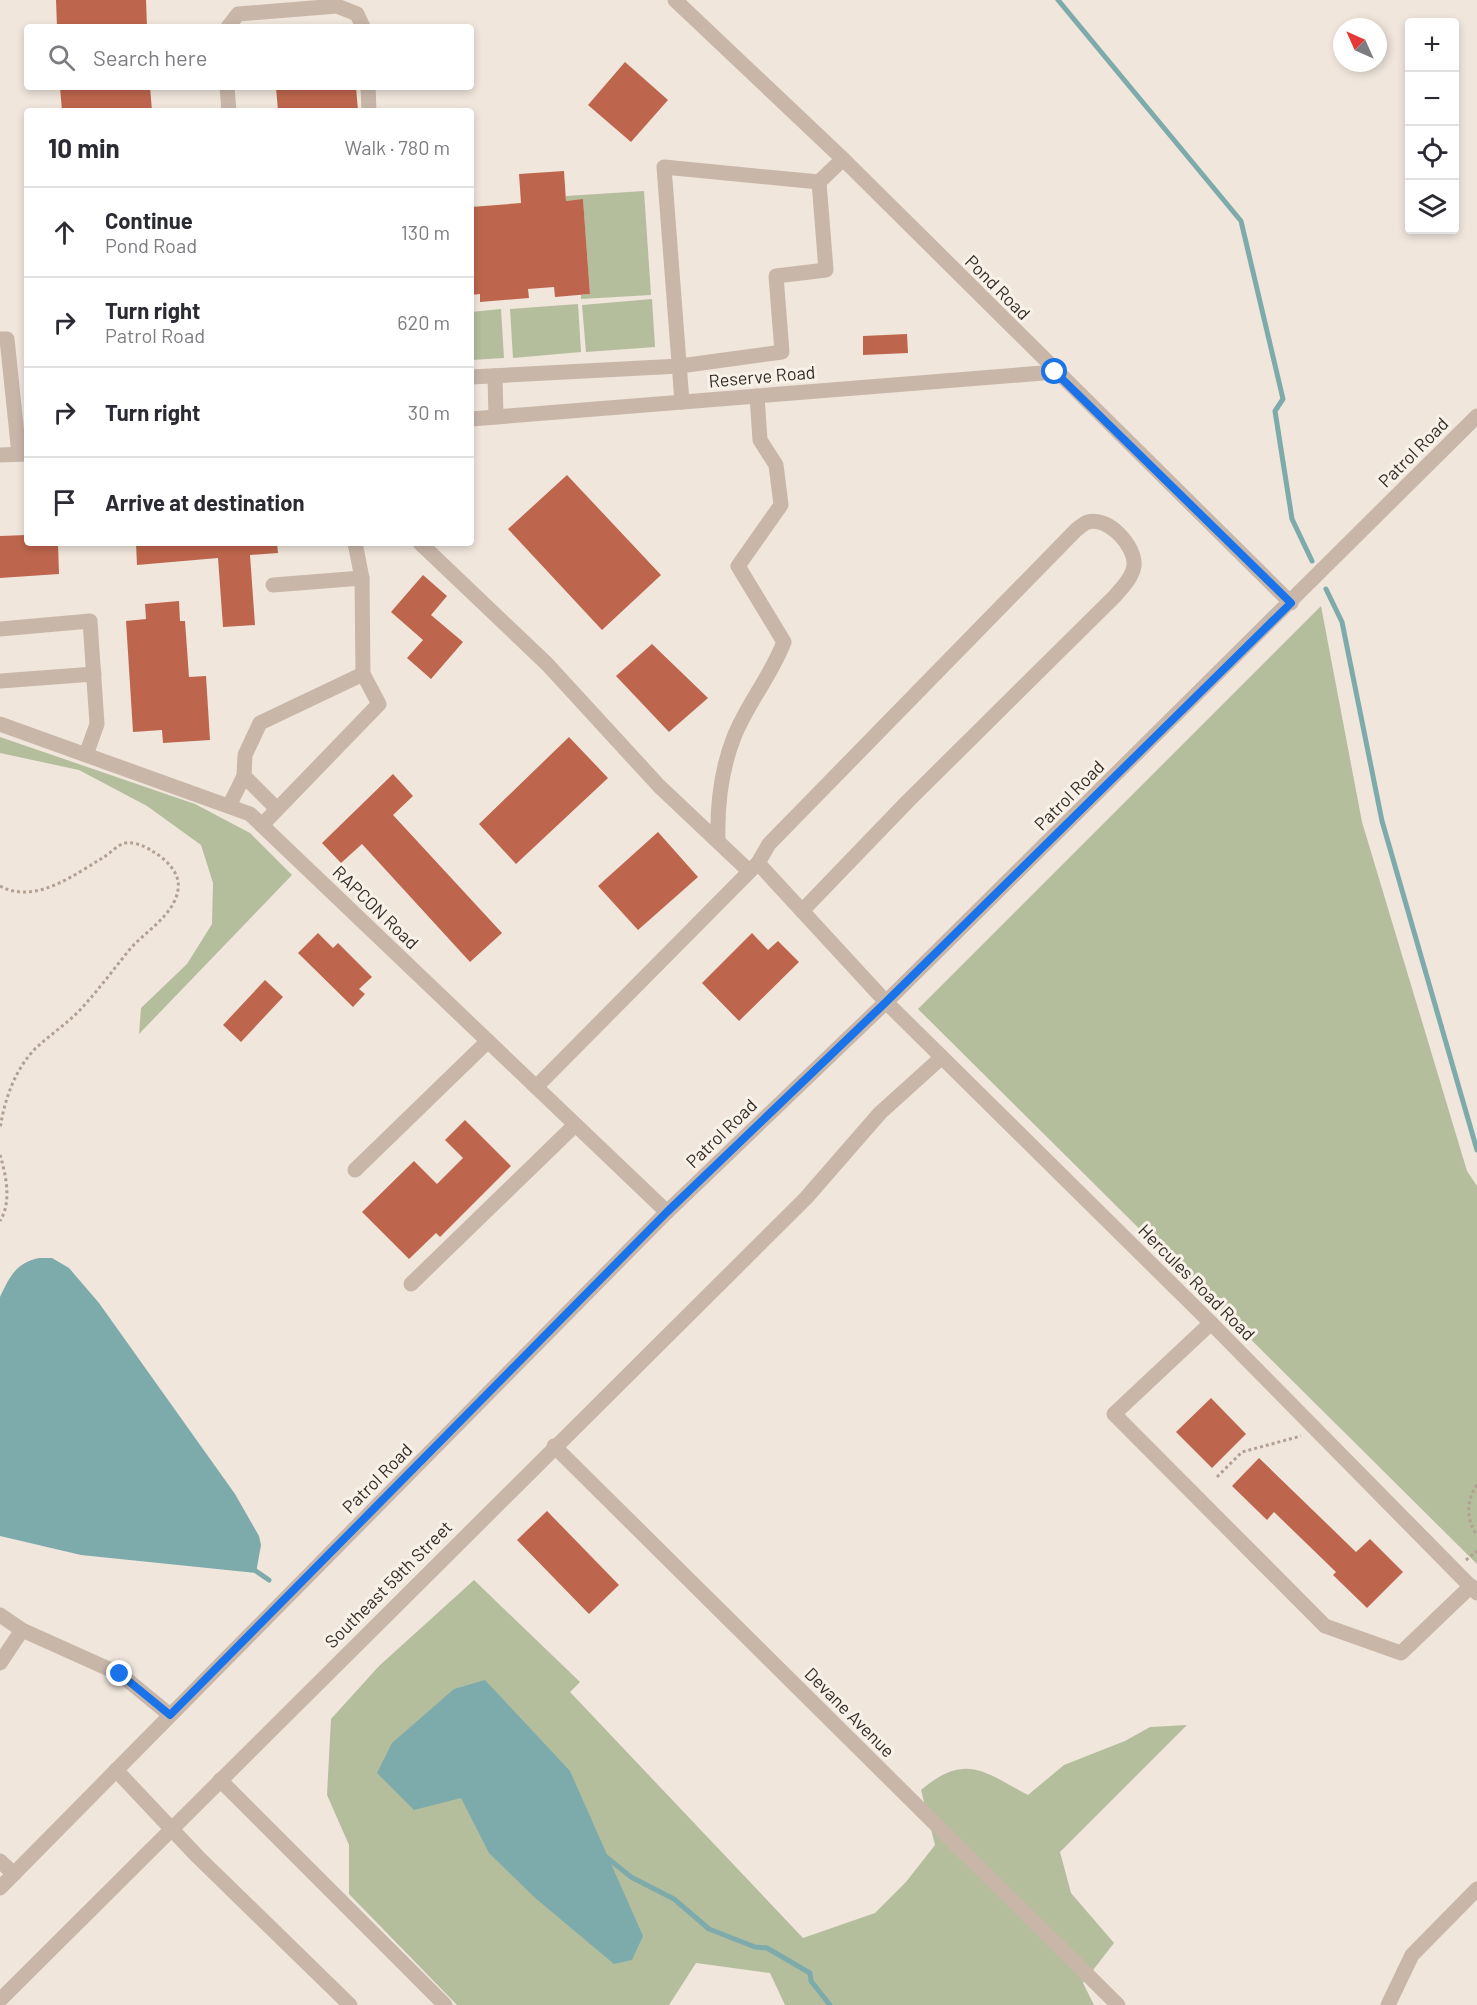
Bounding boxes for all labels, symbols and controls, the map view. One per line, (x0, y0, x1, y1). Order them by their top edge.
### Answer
north arrow (1333, 18, 1387, 72)
map controls (1405, 18, 1459, 234)
button: + (1405, 18, 1459, 72)
search box (24, 24, 474, 90)
icon: search (45, 41, 78, 74)
text: Search here (93, 44, 207, 70)
button: − (1405, 72, 1459, 126)
button: locate (1405, 126, 1459, 180)
text: 10 min (48, 132, 120, 163)
text: Walk · 780 m (345, 135, 450, 159)
button: layers (1405, 180, 1459, 234)
text: Continue (105, 207, 193, 233)
icon: ahead (48, 216, 81, 249)
text: 130 m (401, 220, 450, 244)
text: Pond Road (105, 233, 197, 257)
street label: Pond Road (961, 250, 1035, 324)
text: Turn right (105, 297, 200, 323)
icon: right (48, 306, 81, 339)
text: 620 m (397, 310, 450, 334)
text: Patrol Road (105, 323, 205, 347)
route start (1041, 358, 1067, 384)
street label: Reserve Road (708, 360, 816, 392)
icon: right (48, 396, 81, 429)
text: Turn right (105, 399, 200, 425)
text: 30 m (408, 400, 450, 424)
street label: Patrol Road (1373, 412, 1453, 492)
icon: arrive (48, 486, 81, 519)
text: Arrive at destination (105, 489, 304, 515)
street label: Patrol Road (1029, 755, 1109, 835)
street label: RAPCON Road (328, 861, 424, 953)
street label: Patrol Road (681, 1094, 761, 1172)
street label: Hercules Road Road (1134, 1219, 1260, 1345)
street label: Patrol Road (337, 1438, 417, 1518)
street label: Southeast 59th Street (320, 1516, 456, 1652)
route end (106, 1660, 132, 1686)
street label: Devane Avenue (800, 1662, 900, 1762)

